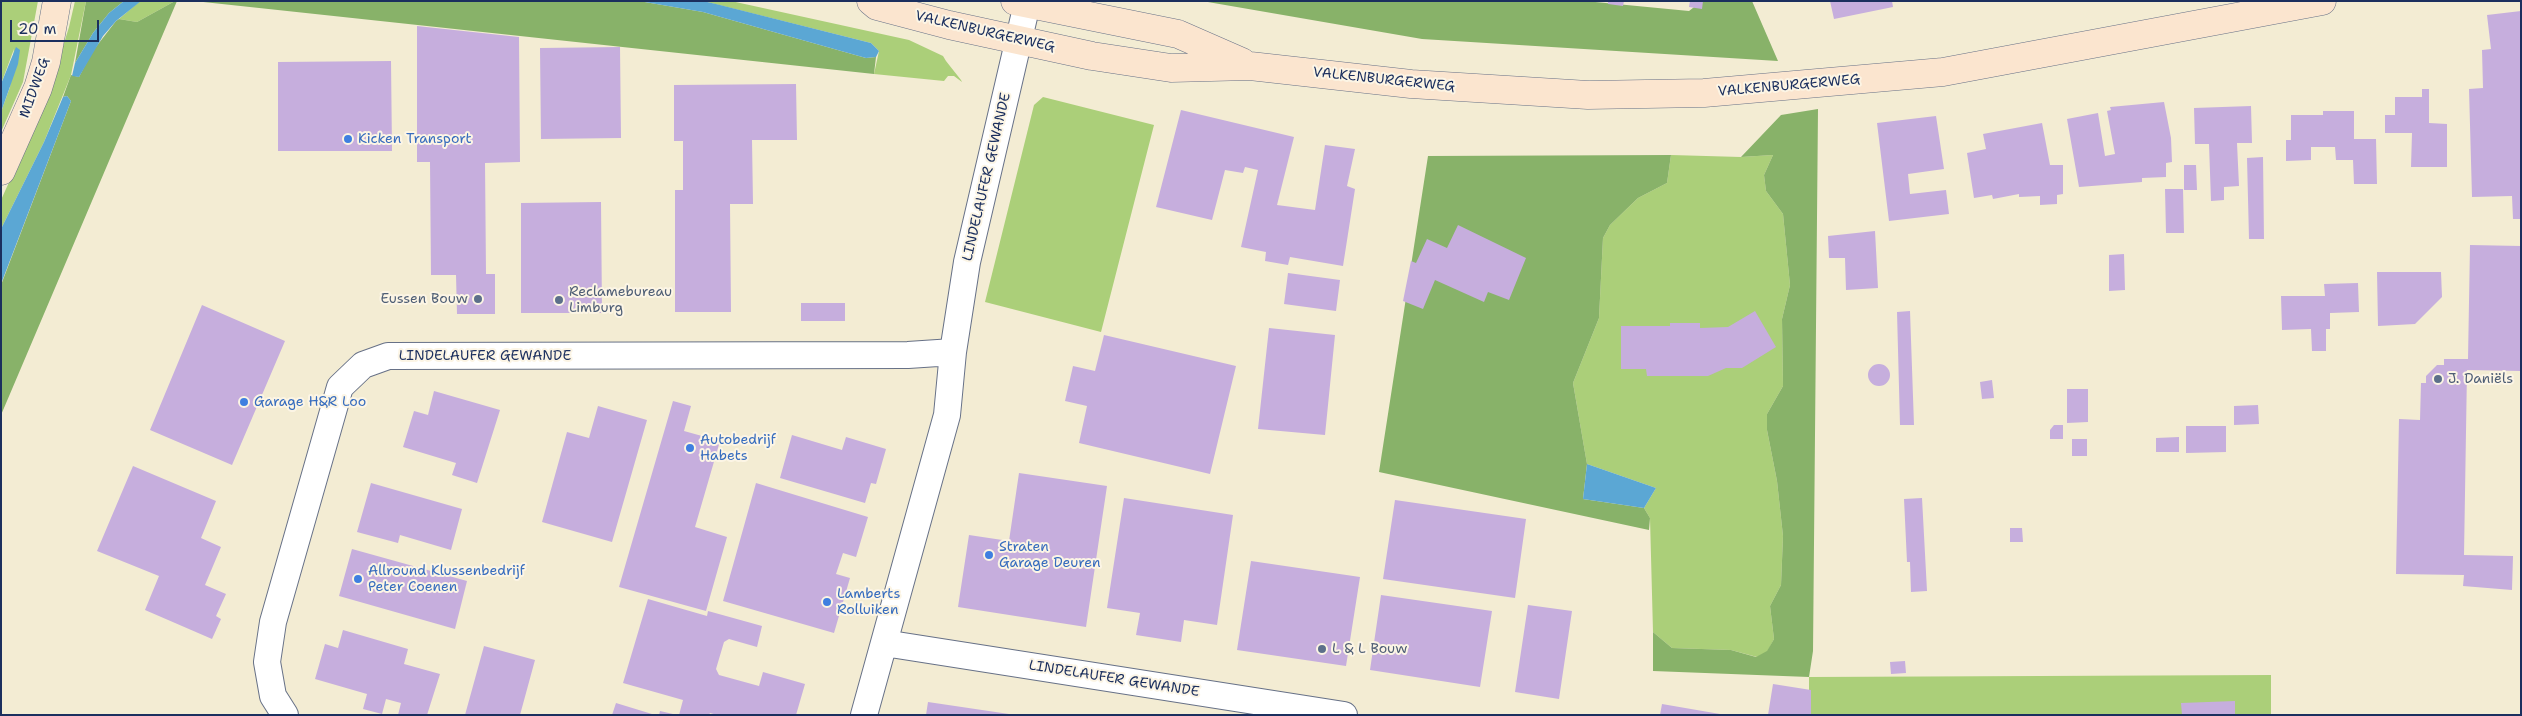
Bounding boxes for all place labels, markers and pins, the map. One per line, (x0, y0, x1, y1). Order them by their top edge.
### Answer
place label: Kicken Transport (358, 131, 472, 147)
marker: Kicken Transport (342, 133, 354, 145)
place label: Reclamebureau Limburg (569, 284, 672, 316)
place label: Eussen Bouw (381, 291, 468, 307)
marker: Eussen Bouw (472, 293, 484, 305)
marker: Reclamebureau Limburg (553, 294, 565, 306)
place label: J. Daniëls (2448, 371, 2513, 387)
marker: J. Daniëls (2432, 373, 2444, 385)
place label: Garage H&R Loo (254, 394, 366, 410)
marker: Garage H&R Loo (238, 396, 250, 408)
place label: Autobedrijf Habets (700, 432, 776, 464)
marker: Autobedrijf Habets (684, 442, 696, 454)
place label: Straten Garage Deuren (999, 539, 1101, 572)
marker: Straten Garage Deuren (983, 549, 995, 561)
place label: Allround Klussenbedrijf Peter Coenen (368, 563, 525, 596)
marker: Allround Klussenbedrijf Peter Coenen (352, 573, 364, 585)
place label: Lamberts Rolluiken (837, 586, 900, 618)
marker: Lamberts Rolluiken (821, 596, 833, 608)
place label: L & L Bouw (1332, 641, 1407, 657)
marker: L & L Bouw (1316, 643, 1328, 655)

